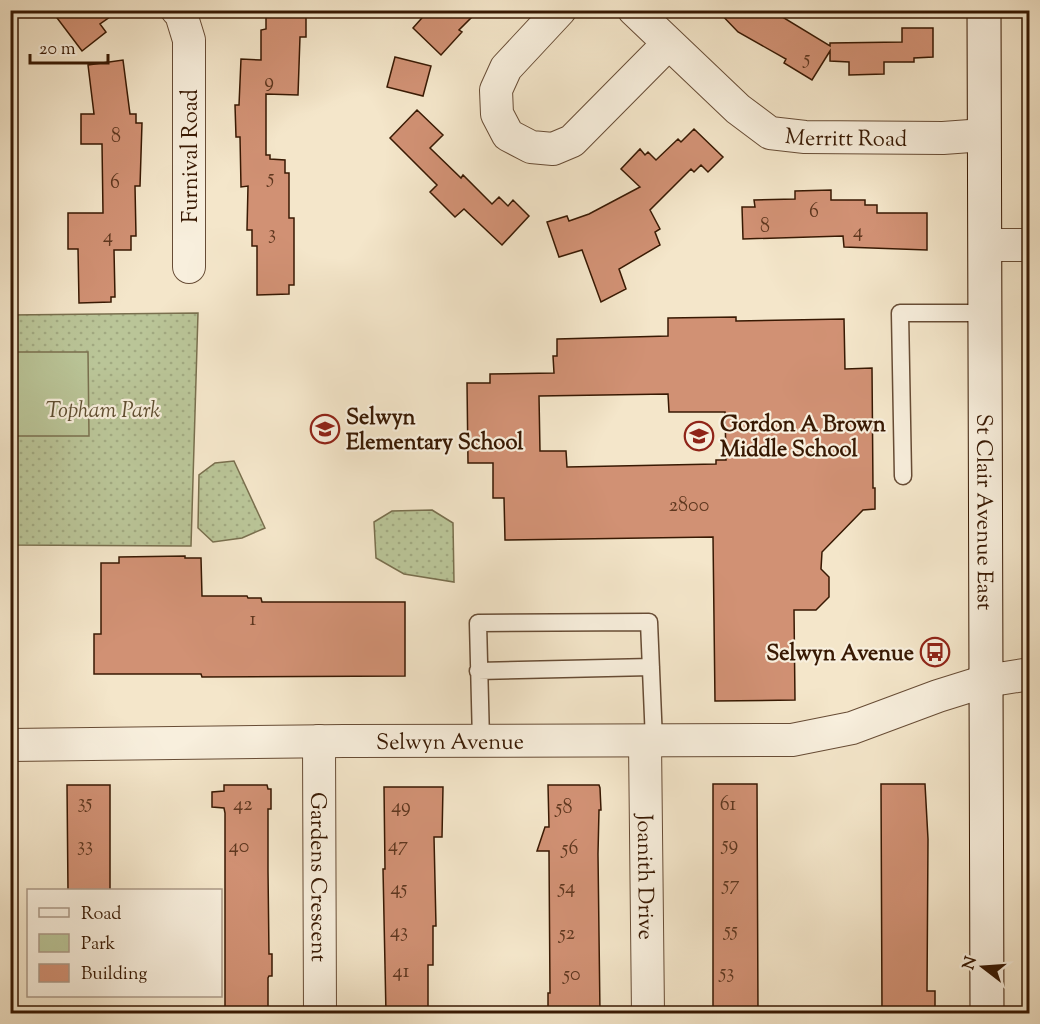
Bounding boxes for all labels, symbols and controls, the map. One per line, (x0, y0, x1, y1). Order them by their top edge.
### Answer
scale bar (30, 27, 108, 65)
text: 20 m (39, 37, 76, 63)
house number: 5 (803, 45, 811, 74)
house number: 9 (264, 68, 274, 97)
street label: Furnival Road (176, 89, 208, 223)
street label: Merritt Road (783, 122, 907, 157)
house number: 8 (111, 123, 121, 152)
house number: 5 (267, 164, 275, 193)
house number: 6 (110, 169, 120, 198)
house number: 6 (809, 198, 819, 227)
house number: 8 (760, 213, 770, 242)
house number: 4 (853, 218, 863, 247)
house number: 3 (268, 220, 276, 249)
house number: 4 (103, 223, 113, 252)
park label: Topham Park (46, 396, 160, 428)
place label: Selwyn Elementary School (346, 403, 524, 460)
place label: Gordon A Brown Middle School (720, 410, 886, 467)
school or university icon: Selwyn Elementary School (309, 413, 341, 445)
street label: St Clair Avenue East (966, 414, 999, 611)
school or university icon: Gordon A Brown Middle School (683, 420, 715, 452)
house number: 2800 (669, 492, 709, 521)
house number: 1 (250, 606, 257, 635)
bus stop icon: Selwyn Avenue (919, 636, 951, 668)
place label: Selwyn Avenue (766, 639, 914, 671)
street label: Selwyn Avenue (376, 728, 524, 760)
house number: 35 (78, 789, 93, 818)
house number: 42 (233, 791, 253, 820)
house number: 61 (720, 791, 736, 820)
street label: Gardens Crescent (300, 792, 333, 963)
house number: 49 (391, 793, 411, 822)
house number: 58 (555, 794, 572, 823)
street label: Joanith Drive (627, 813, 660, 940)
house number: 59 (721, 831, 738, 860)
house number: 33 (77, 832, 93, 861)
house number: 47 (388, 832, 408, 861)
house number: 40 (229, 833, 249, 862)
house number: 56 (561, 835, 578, 864)
house number: 57 (722, 871, 739, 900)
house number: 54 (558, 874, 575, 903)
house number: 45 (391, 875, 408, 904)
legend (27, 889, 222, 997)
text: Road (81, 902, 121, 928)
house number: 55 (723, 917, 738, 946)
house number: 43 (390, 918, 408, 947)
house number: 52 (558, 920, 575, 949)
text: Park (81, 932, 116, 958)
north arrow (953, 937, 1013, 997)
text: N (958, 954, 984, 973)
house number: 41 (393, 958, 410, 987)
house number: 53 (719, 959, 734, 988)
house number: 50 (562, 961, 581, 990)
text: Building (81, 962, 147, 988)

